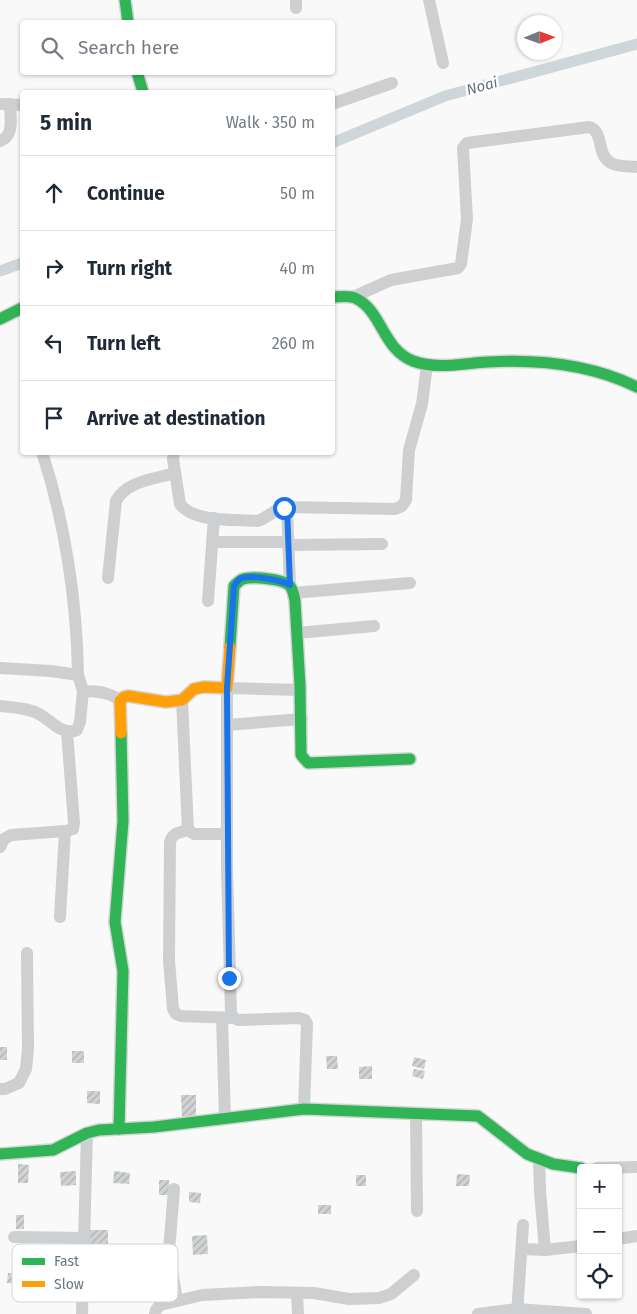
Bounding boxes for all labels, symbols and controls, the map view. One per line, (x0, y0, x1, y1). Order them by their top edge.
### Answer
north arrow (517, 15, 562, 60)
search box (20, 20, 335, 75)
icon: search (38, 34, 66, 62)
text: Search here (78, 36, 179, 59)
water label: Noai (464, 73, 500, 99)
text: 5 min (40, 110, 92, 136)
text: Walk · 350 m (226, 113, 315, 132)
icon: ahead (40, 179, 68, 207)
text: Continue (87, 182, 165, 205)
text: 50 m (280, 184, 315, 203)
icon: right (40, 254, 68, 282)
text: Turn right (87, 257, 172, 280)
text: 40 m (280, 259, 315, 278)
icon: left (40, 329, 68, 357)
text: Turn left (87, 332, 161, 355)
text: 260 m (272, 334, 315, 353)
icon: arrive (40, 404, 68, 432)
text: Arrive at destination (87, 407, 266, 430)
route start (273, 497, 296, 520)
route end (218, 967, 241, 990)
map controls (577, 1164, 622, 1299)
button: + (577, 1164, 622, 1209)
button: − (577, 1209, 622, 1254)
legend (12, 1244, 178, 1302)
text: Fast (54, 1253, 80, 1270)
button: locate (577, 1254, 622, 1299)
text: Slow (54, 1276, 84, 1293)

